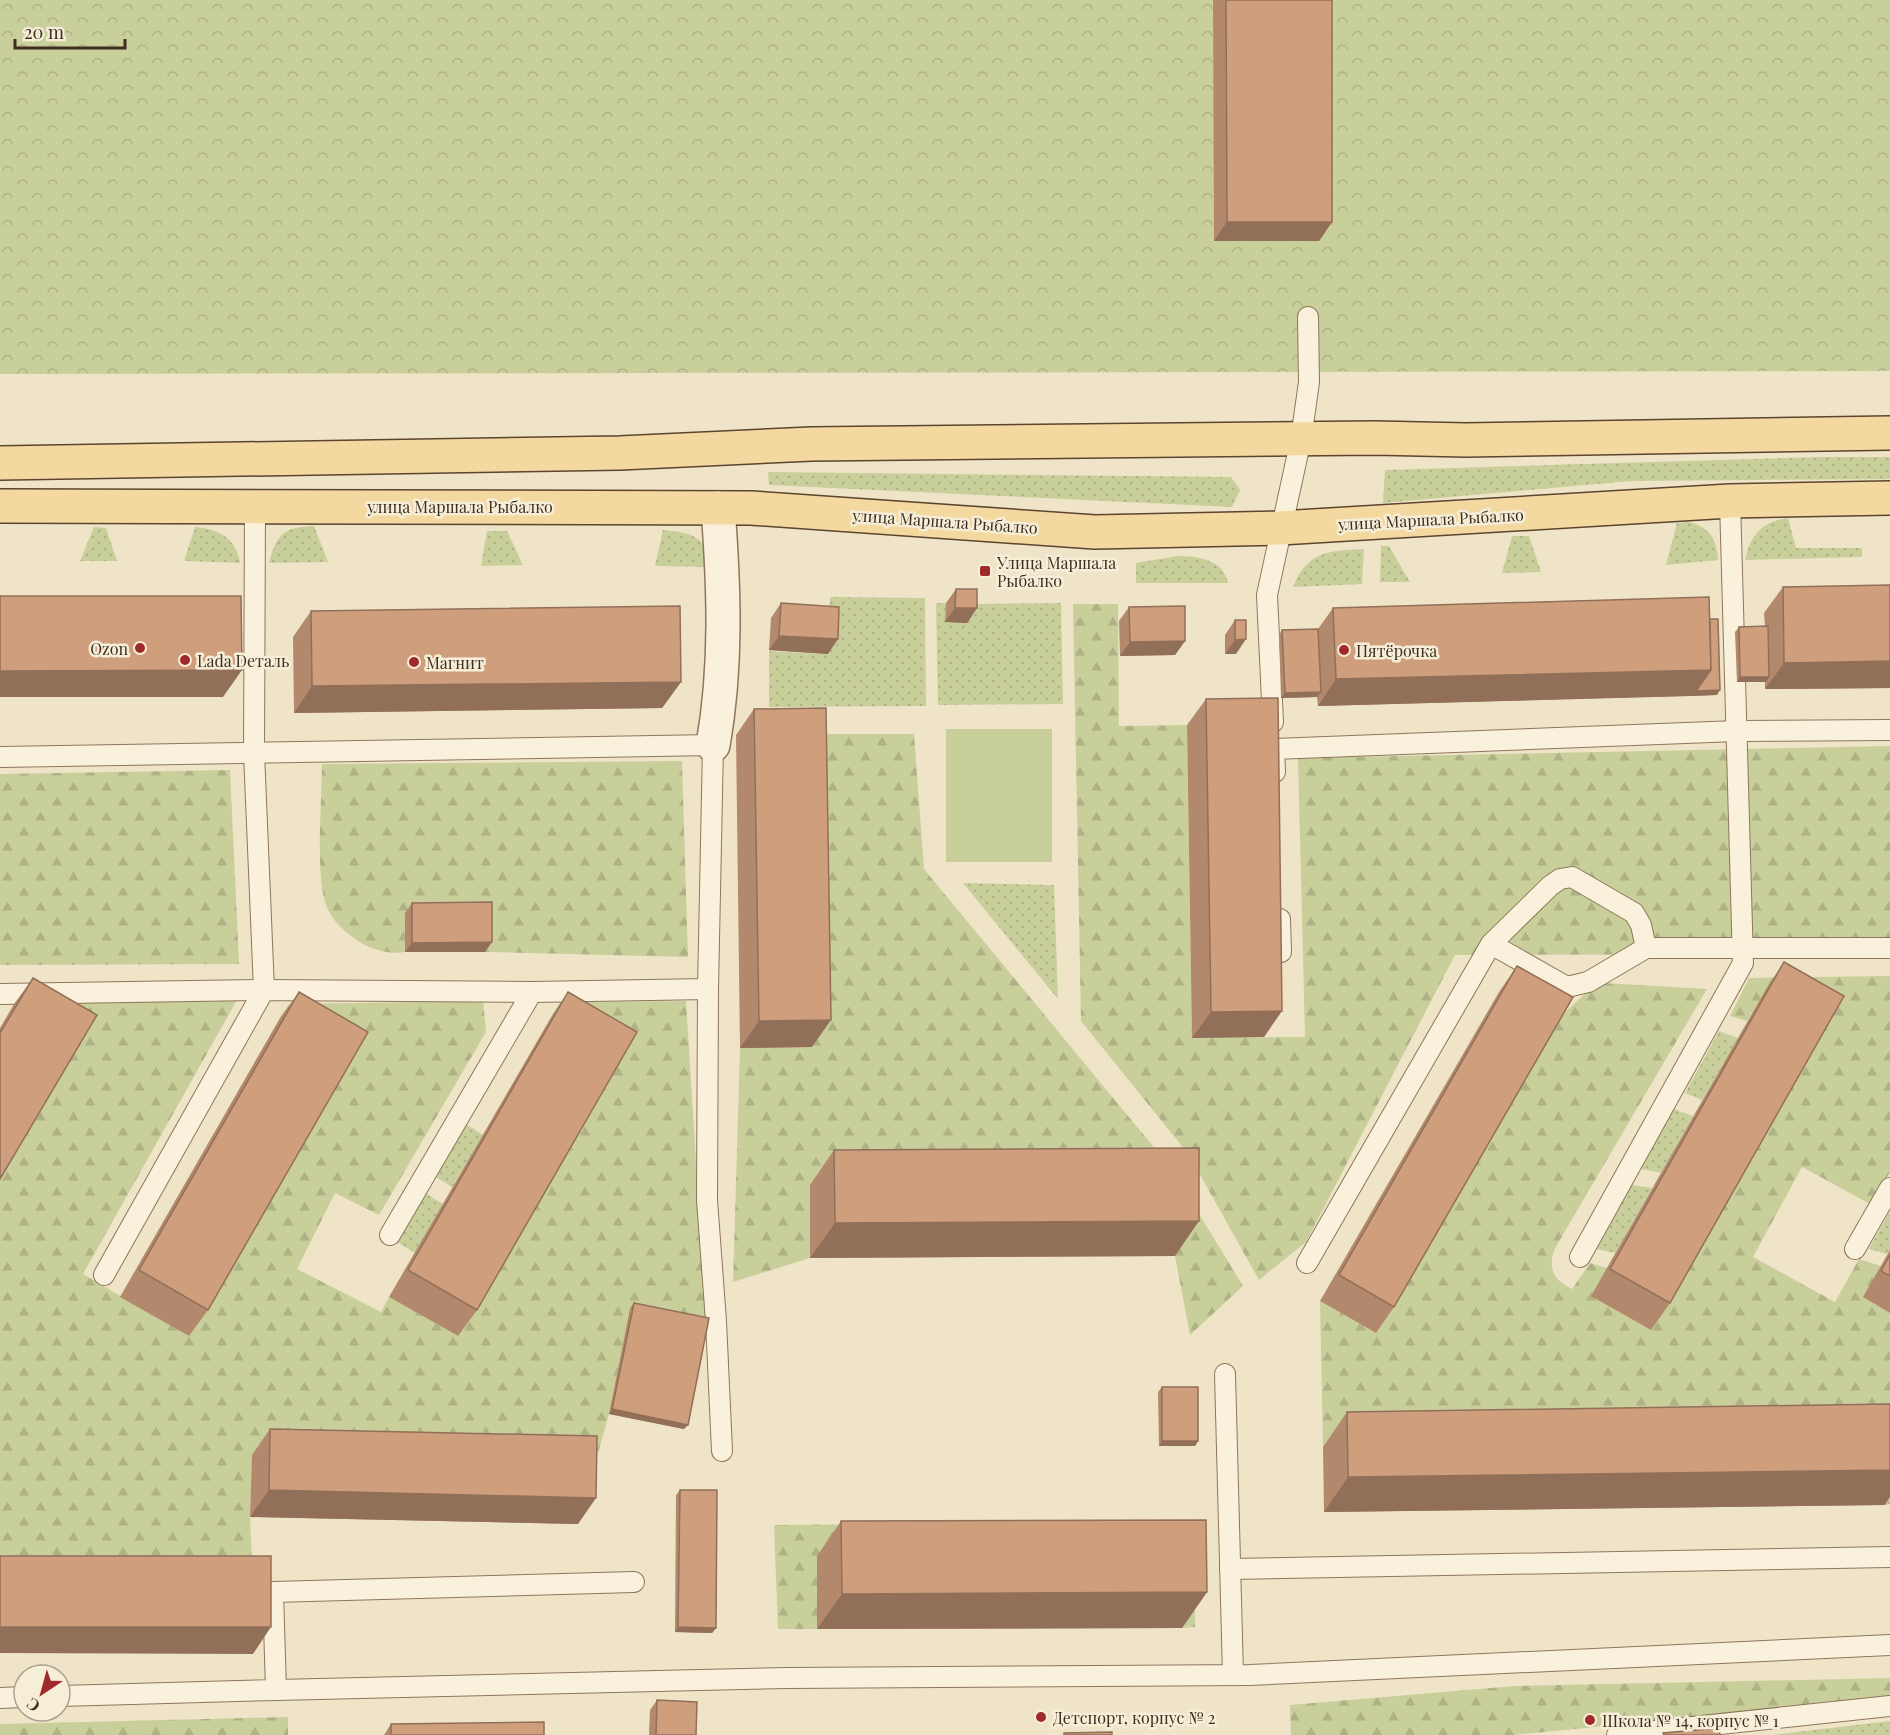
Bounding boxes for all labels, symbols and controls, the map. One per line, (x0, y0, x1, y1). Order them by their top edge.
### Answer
scale bar (15, 12, 124, 50)
text: 20 m (24, 20, 64, 44)
street label: улица Маршала Рыбалко (366, 496, 553, 517)
street label: улица Маршала Рыбалко (851, 504, 1039, 538)
street label: улица Маршала Рыбалко (1337, 504, 1524, 534)
place label: Улица Маршала Рыбалко (996, 552, 1116, 591)
marker: Улица Маршала Рыбалко (978, 564, 992, 578)
place label: Ozon (90, 638, 128, 659)
place label: Пятёрочка (1356, 640, 1437, 661)
marker: Ozon (133, 641, 147, 655)
marker: Пятёрочка (1337, 643, 1351, 657)
place label: Lada Dеталь (197, 650, 289, 671)
place label: Магнит (426, 652, 484, 673)
marker: Lada Dеталь (178, 653, 192, 667)
marker: Магнит (407, 655, 421, 669)
north arrow (12, 1663, 72, 1723)
text: С (22, 1694, 44, 1717)
place label: Детспорт, корпус № 2 (1053, 1707, 1215, 1728)
marker: Детспорт, корпус № 2 (1034, 1710, 1048, 1724)
place label: Школа № 14, корпус № 1 (1602, 1710, 1779, 1731)
marker: Школа № 14, корпус № 1 (1583, 1713, 1597, 1727)

